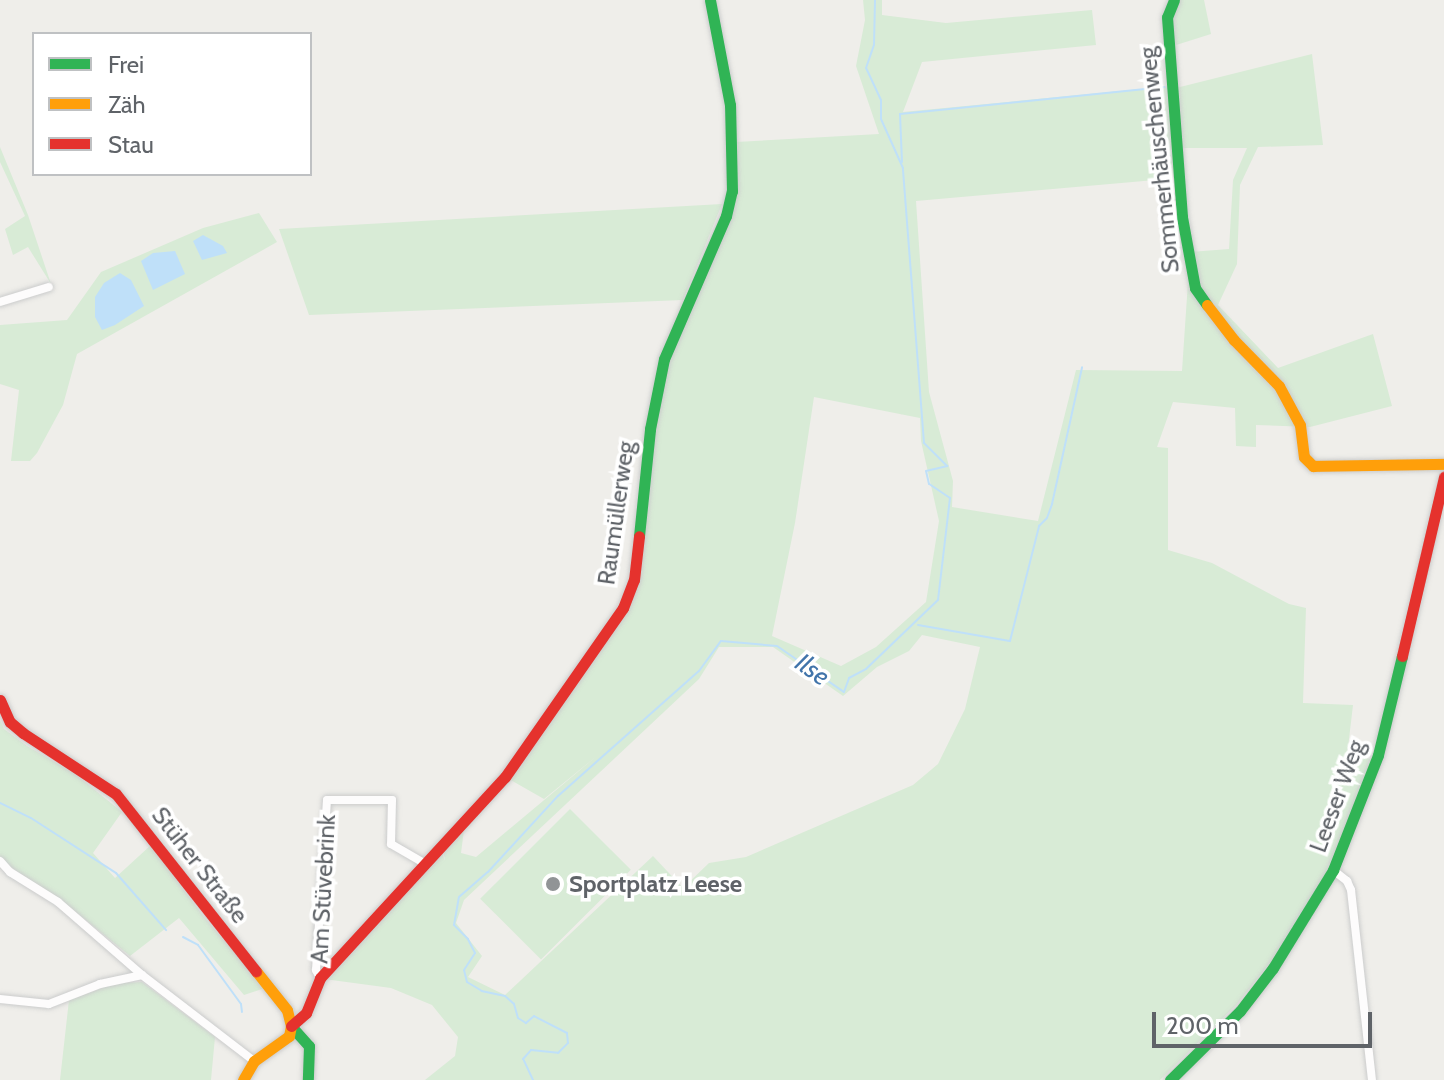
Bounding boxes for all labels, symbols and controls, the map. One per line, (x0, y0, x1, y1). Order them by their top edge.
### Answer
legend (32, 32, 312, 176)
street label: Sommerhäuschenweg (1133, 46, 1185, 274)
text: Frei (108, 50, 144, 79)
text: Zäh (108, 90, 145, 119)
text: Stau (108, 130, 154, 159)
street label: Raumüllerweg (592, 439, 640, 587)
water label: Ilse (789, 647, 835, 693)
street label: Leeser Weg (1303, 736, 1371, 856)
street label: Stüher Straße (146, 801, 254, 929)
street label: Am Stüvebrink (305, 814, 341, 964)
place label: Sportplatz Leese (569, 870, 742, 898)
marker: Sportplatz Leese (544, 875, 562, 893)
scale bar (1156, 996, 1376, 1046)
text: 200 m (1166, 1011, 1239, 1040)

